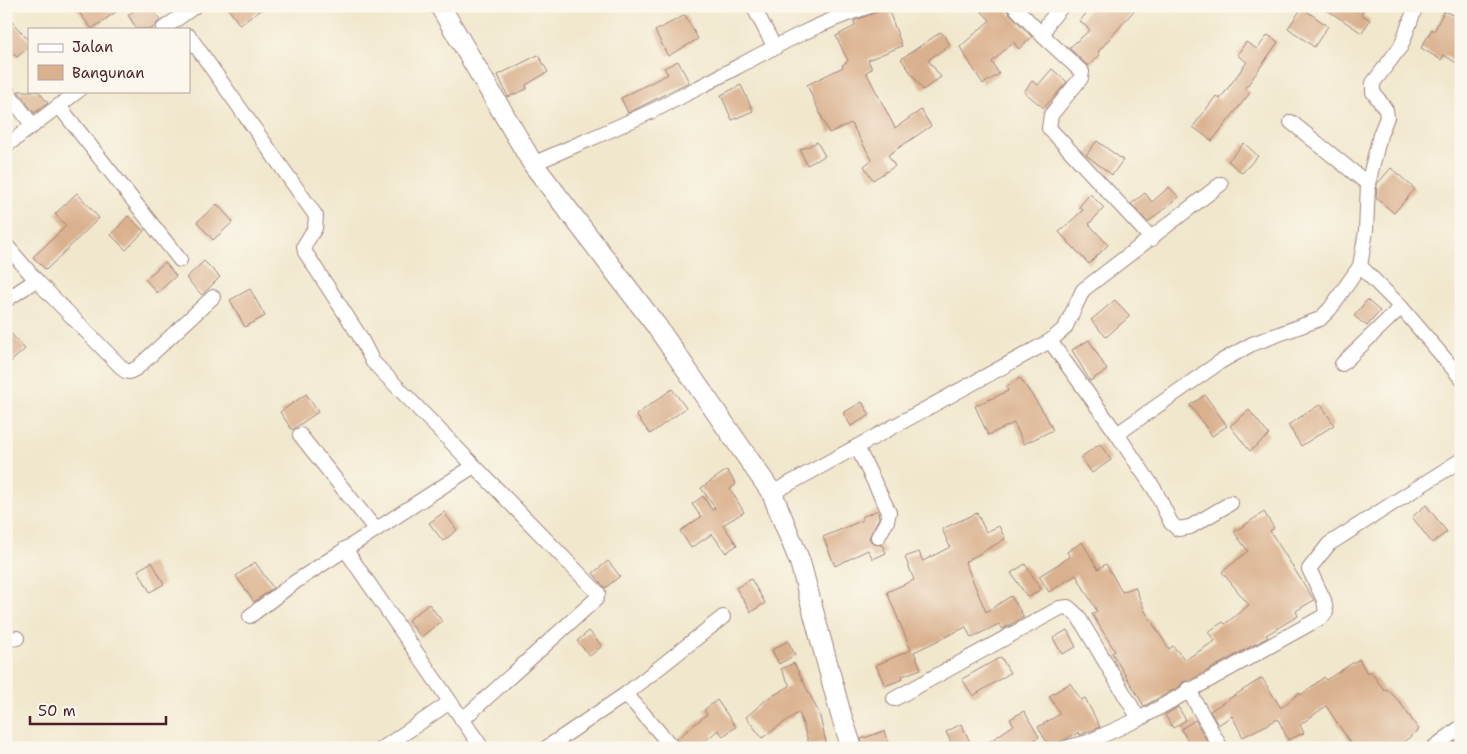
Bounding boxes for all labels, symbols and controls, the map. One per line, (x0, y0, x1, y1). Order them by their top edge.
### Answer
legend (28, 28, 190, 92)
text: Jalan (72, 37, 113, 57)
text: Bangunan (72, 63, 144, 83)
scale bar (30, 694, 166, 726)
text: 50 m (38, 701, 76, 721)

